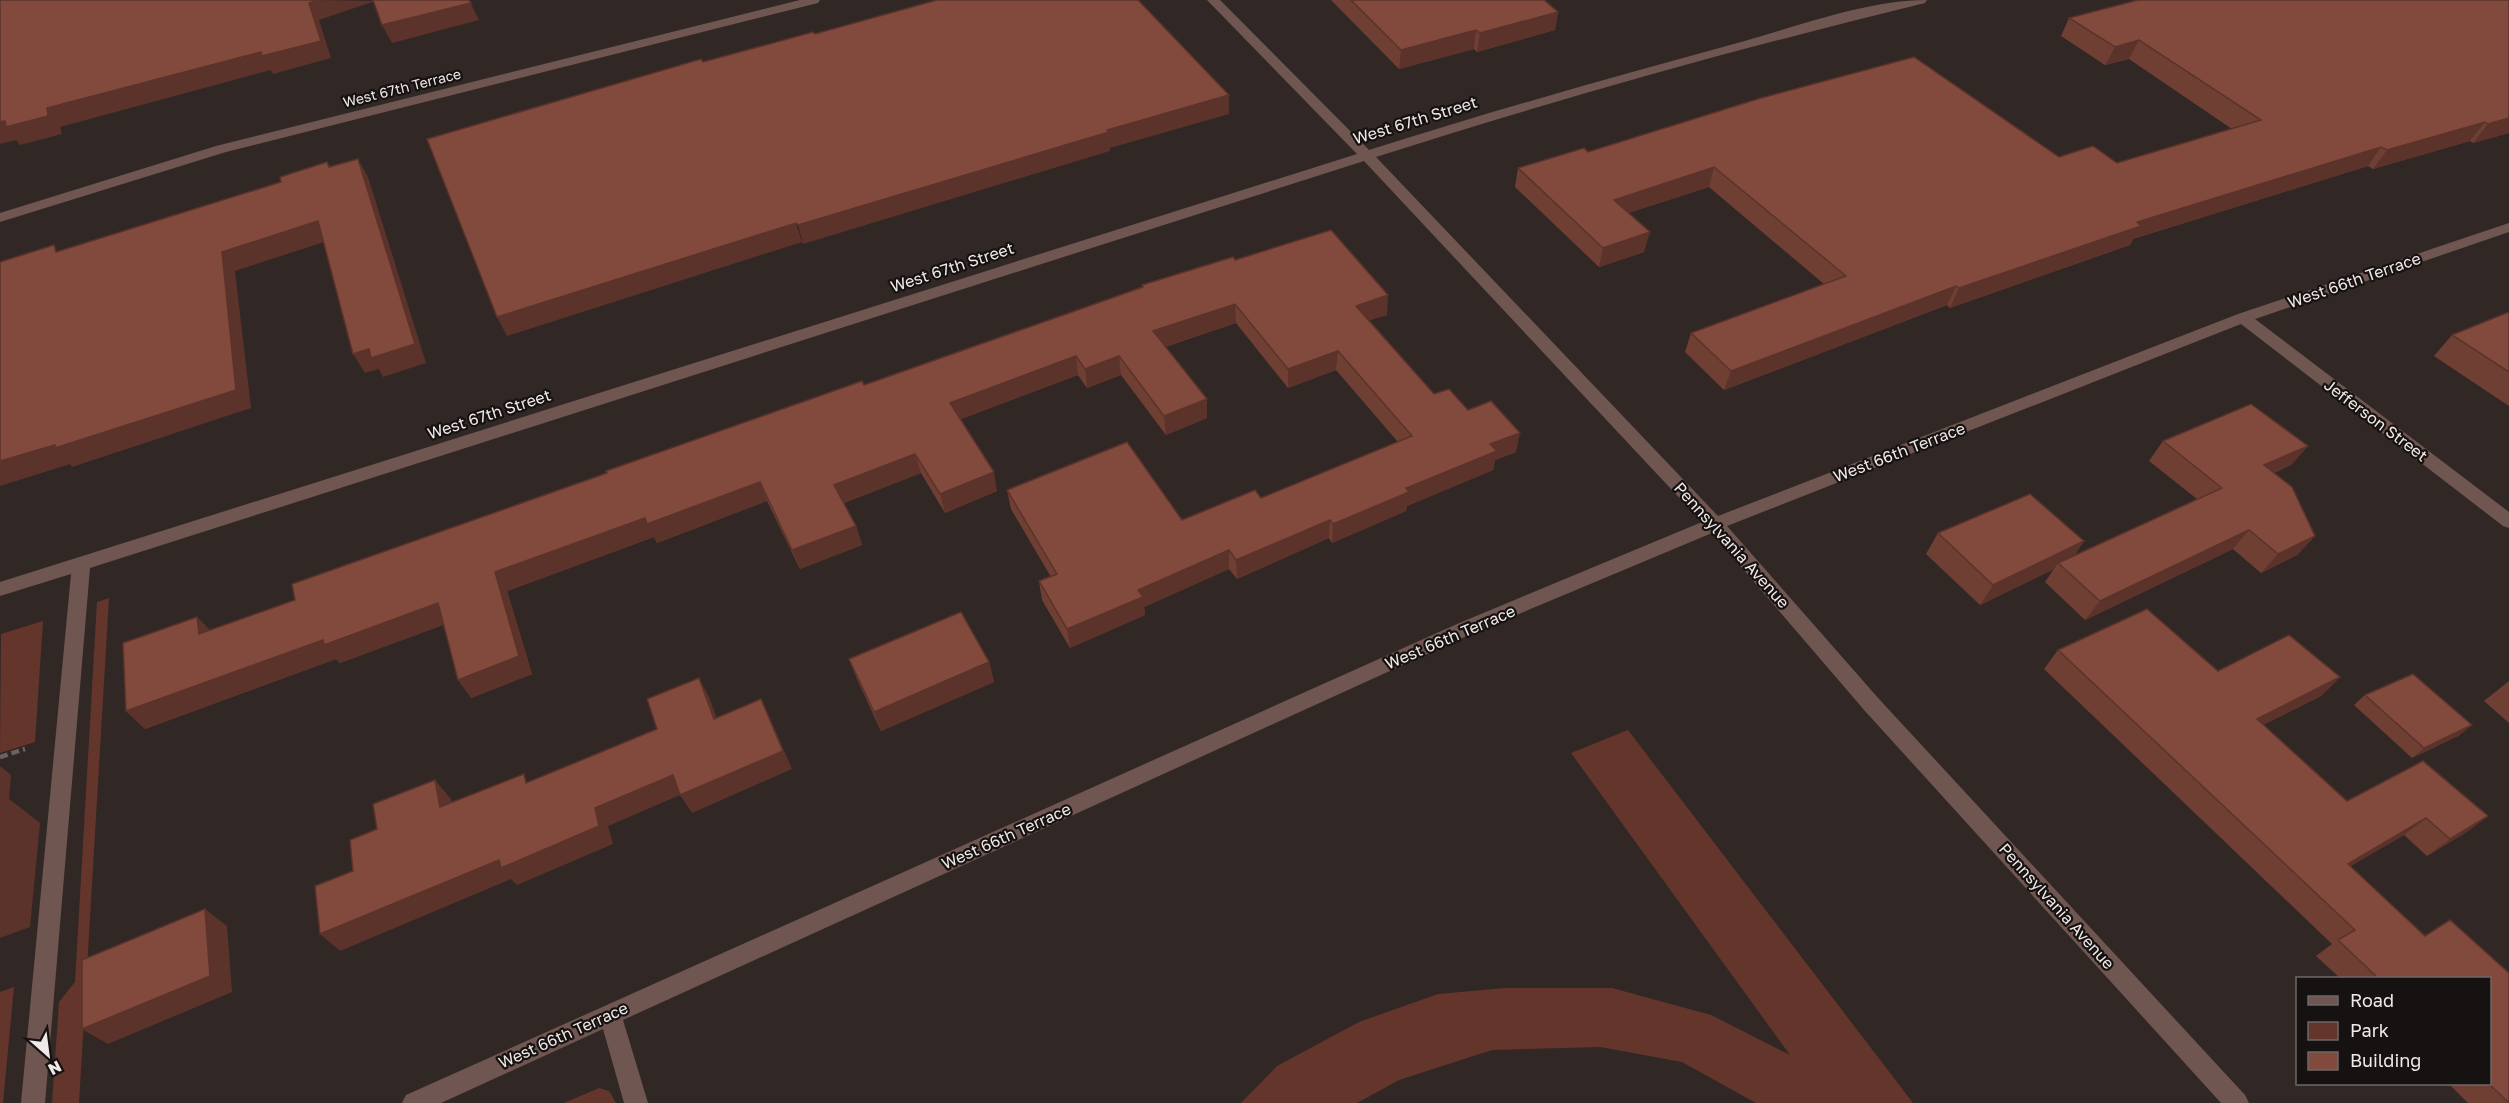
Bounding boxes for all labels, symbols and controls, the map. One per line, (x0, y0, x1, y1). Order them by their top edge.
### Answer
street label: West 67th Terrace (341, 65, 463, 110)
street label: West 67th Street (1351, 92, 1479, 148)
street label: West 67th Street (888, 238, 1016, 296)
street label: West 66th Terrace (2285, 248, 2423, 312)
street label: Jefferson Street (2320, 375, 2432, 465)
street label: West 67th Street (425, 385, 553, 443)
street label: West 66th Terrace (1830, 418, 1968, 486)
street label: Pennsylvania Avenue (1670, 478, 1794, 612)
street label: West 66th Terrace (1382, 601, 1518, 673)
street label: West 66th Terrace (938, 798, 1074, 874)
street label: Pennsylvania Avenue (1995, 839, 2119, 973)
legend (2296, 977, 2491, 1085)
text: Road (2350, 989, 2394, 1011)
street label: West 66th Terrace (495, 997, 631, 1073)
text: Park (2350, 1019, 2389, 1041)
north arrow (18, 1025, 78, 1085)
text: Building (2350, 1049, 2421, 1071)
text: N (45, 1057, 65, 1080)

